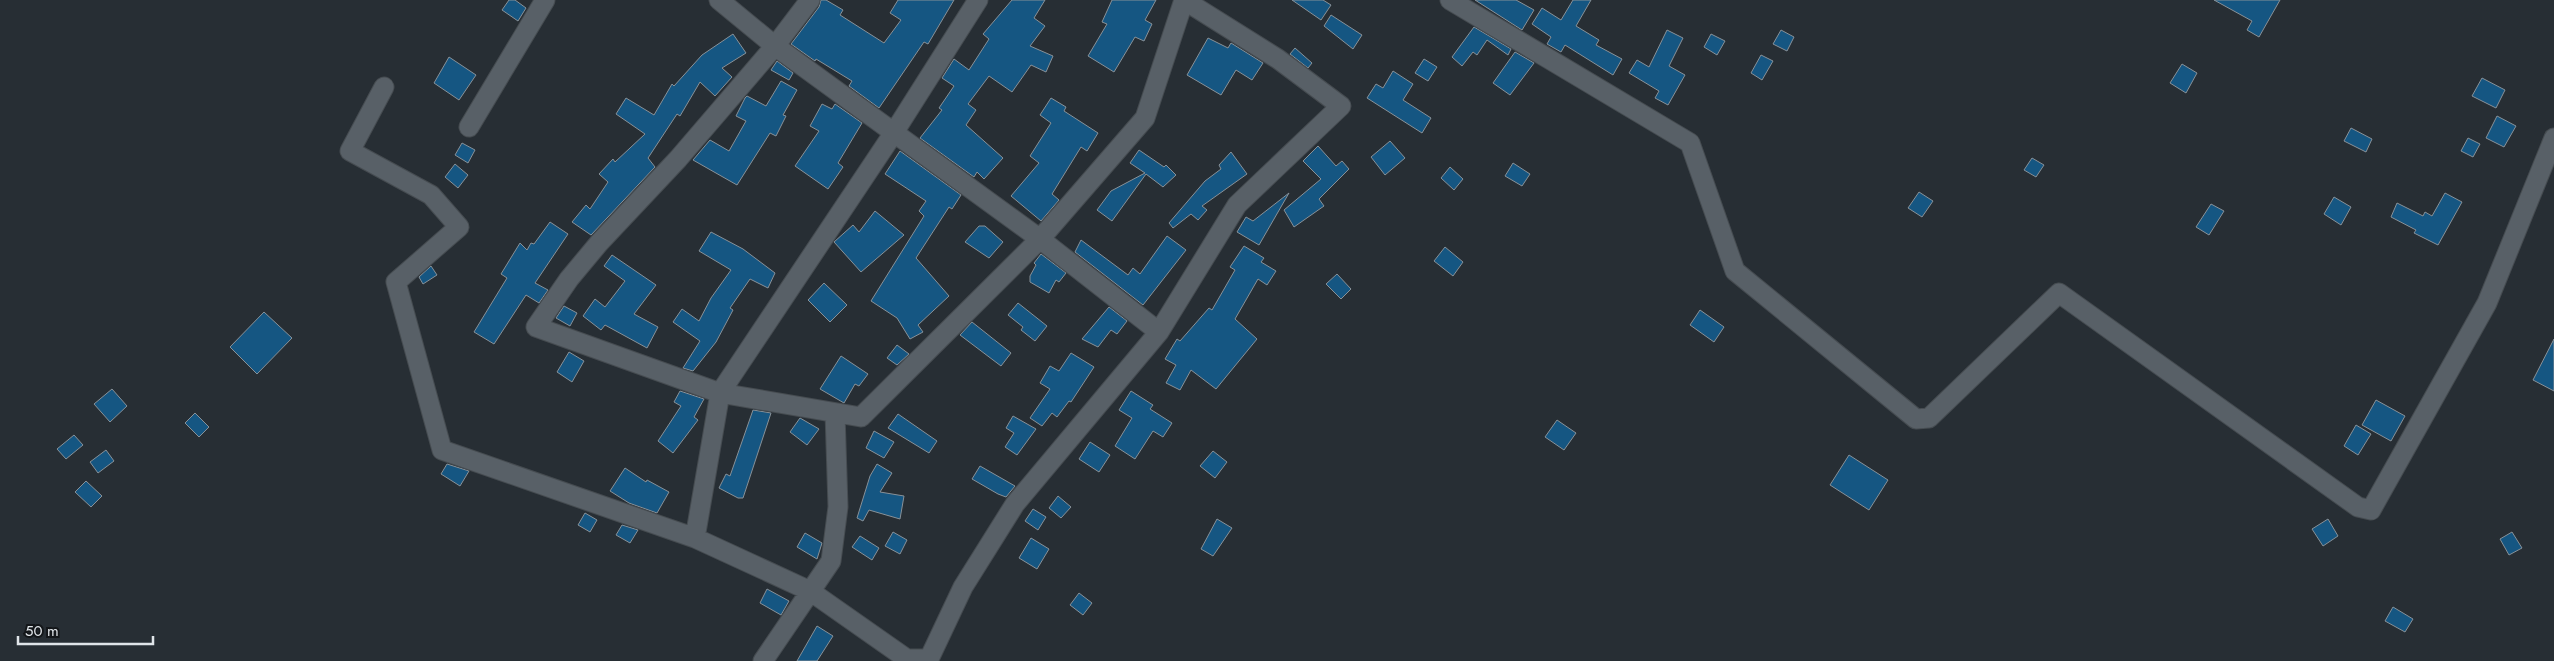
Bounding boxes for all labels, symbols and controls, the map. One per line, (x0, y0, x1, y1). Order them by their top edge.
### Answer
scale bar (18, 614, 152, 646)
text: 50 m (25, 620, 59, 642)

